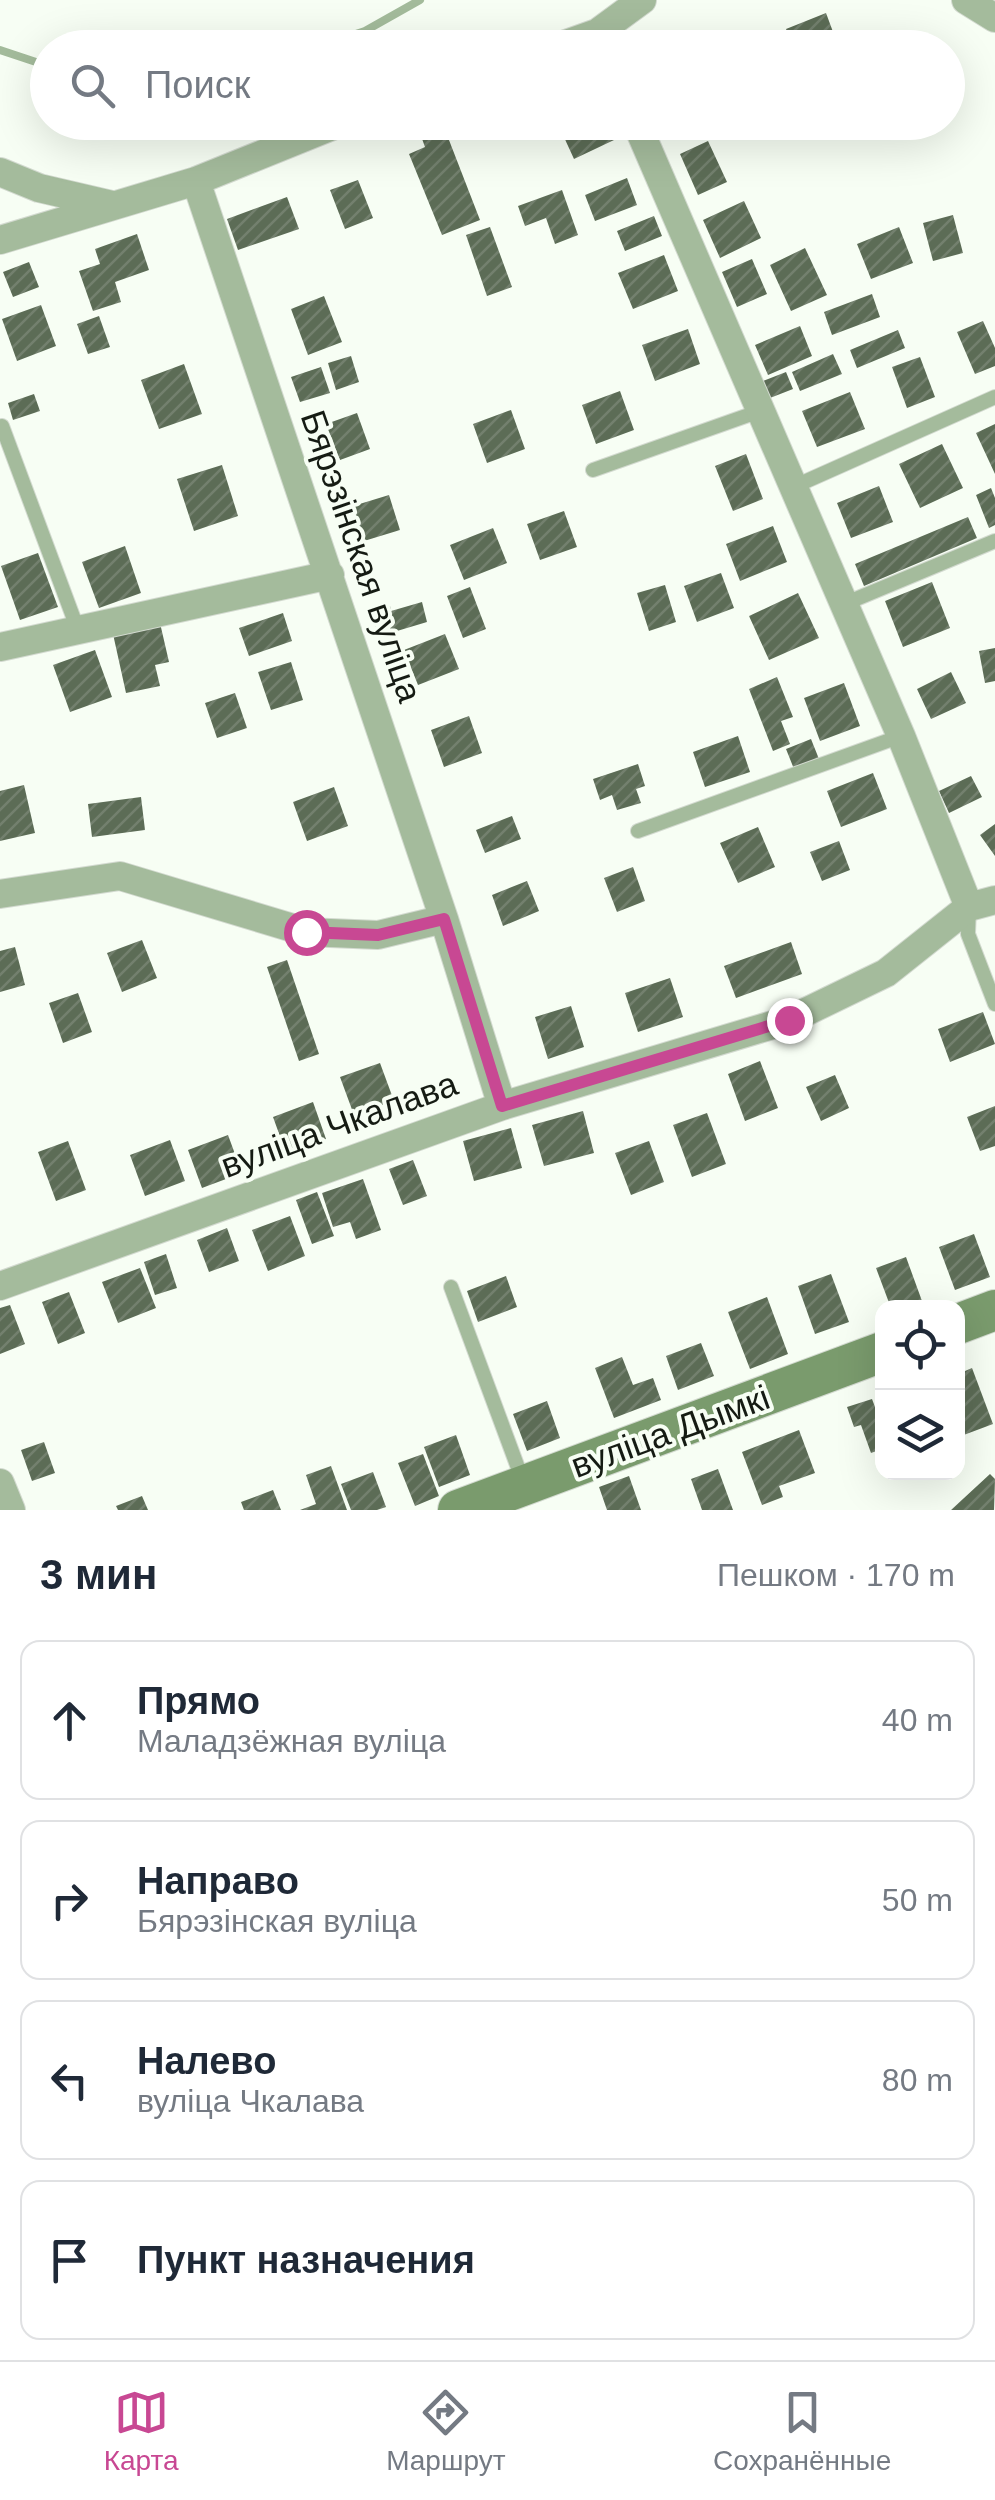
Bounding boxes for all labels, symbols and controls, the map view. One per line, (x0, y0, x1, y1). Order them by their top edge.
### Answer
search box (30, 30, 965, 140)
icon: search (65, 58, 120, 113)
text: Поиск (145, 64, 250, 106)
street label: Бярэзінская вуліца (294, 405, 430, 708)
route start (284, 910, 330, 956)
route end (767, 998, 813, 1044)
street label: вуліца Чкалава (216, 1063, 463, 1185)
map controls (875, 1300, 965, 1480)
button: locate (875, 1300, 965, 1390)
street label: вуліца Дымкі (566, 1377, 774, 1485)
button: layers (875, 1390, 965, 1480)
text: 3 мин (40, 1551, 157, 1598)
text: Пешком · 170 m (717, 1557, 955, 1593)
text: Прямо (137, 1680, 260, 1722)
icon: ahead (42, 1693, 97, 1748)
text: 40 m (882, 1702, 953, 1738)
text: Маладзёжная вуліца (137, 1723, 446, 1759)
text: Направо (137, 1860, 299, 1902)
icon: right (42, 1873, 97, 1928)
text: 50 m (882, 1882, 953, 1918)
text: Бярэзінская вуліца (137, 1903, 417, 1939)
text: Налево (137, 2040, 276, 2082)
icon: left (42, 2053, 97, 2108)
text: 80 m (882, 2062, 953, 2098)
text: вуліца Чкалава (137, 2083, 364, 2119)
icon: arrive (42, 2233, 97, 2288)
text: Пункт назначения (137, 2239, 475, 2281)
tab: Карта (104, 2385, 179, 2477)
tab: Маршрут (386, 2385, 505, 2477)
tab: Сохранённые (713, 2385, 891, 2477)

